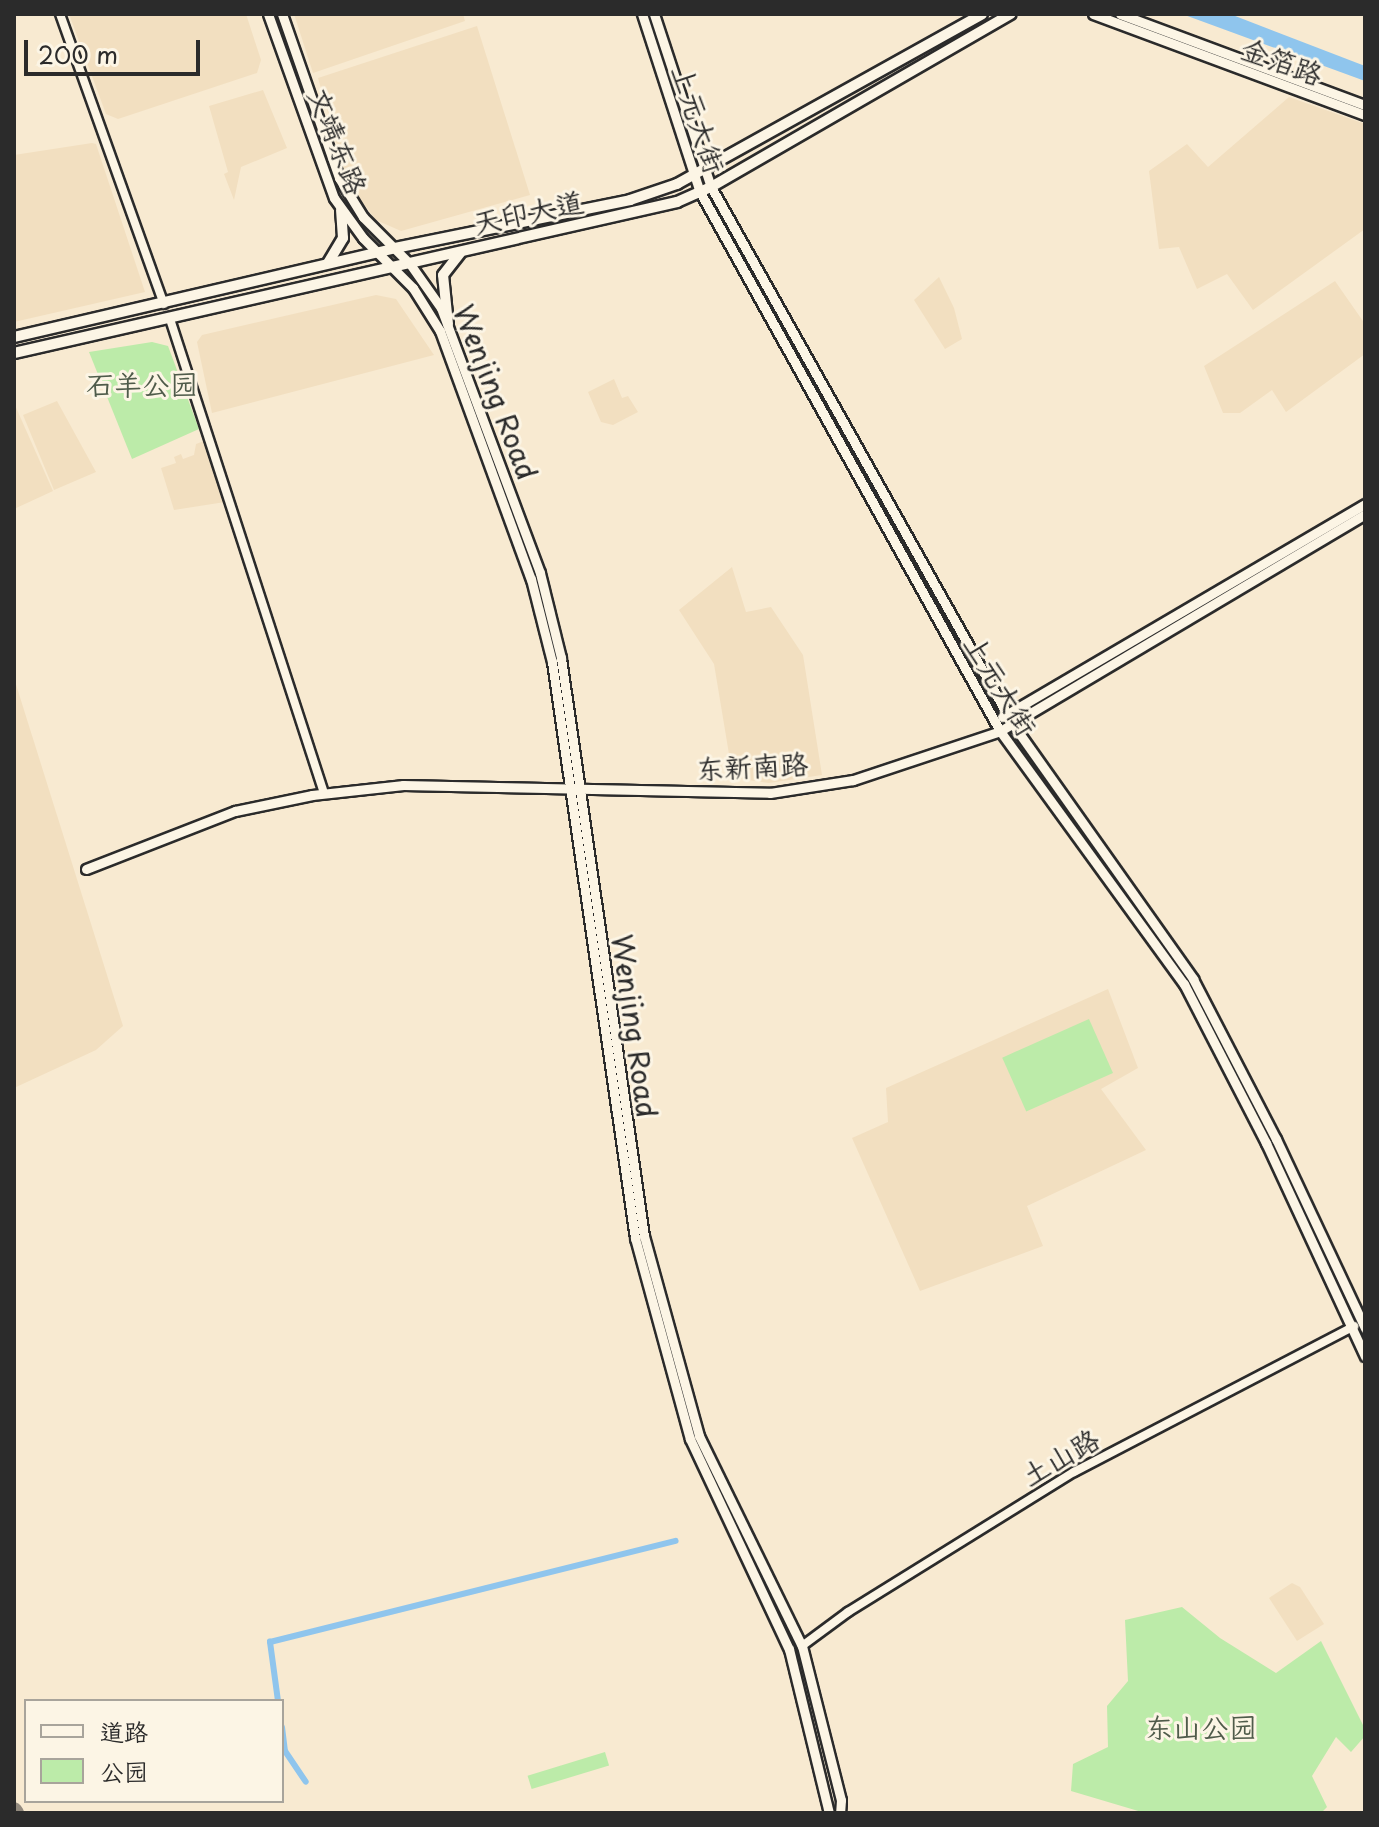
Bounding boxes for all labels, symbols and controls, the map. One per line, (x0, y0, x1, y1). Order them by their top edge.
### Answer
scale bar (28, 24, 204, 74)
street label: 金箔路 (1237, 31, 1327, 91)
text: 200 m (38, 36, 118, 72)
street label: 上元大街 (666, 61, 732, 177)
street label: 文靖东路 (301, 83, 375, 199)
street label: 天印大道 (470, 184, 586, 240)
street label: Wenjing Road (447, 299, 545, 485)
park label: 石羊公园 (86, 367, 198, 401)
street label: 上元大街 (958, 628, 1044, 742)
street label: 东新南路 (695, 746, 809, 786)
street label: Wenjing Road (605, 932, 665, 1120)
street label: 土山路 (1015, 1421, 1105, 1493)
legend (24, 1699, 284, 1803)
park label: 东山公园 (1145, 1710, 1257, 1744)
text: 道路 (100, 1713, 148, 1749)
text: 公园 (100, 1753, 148, 1789)

